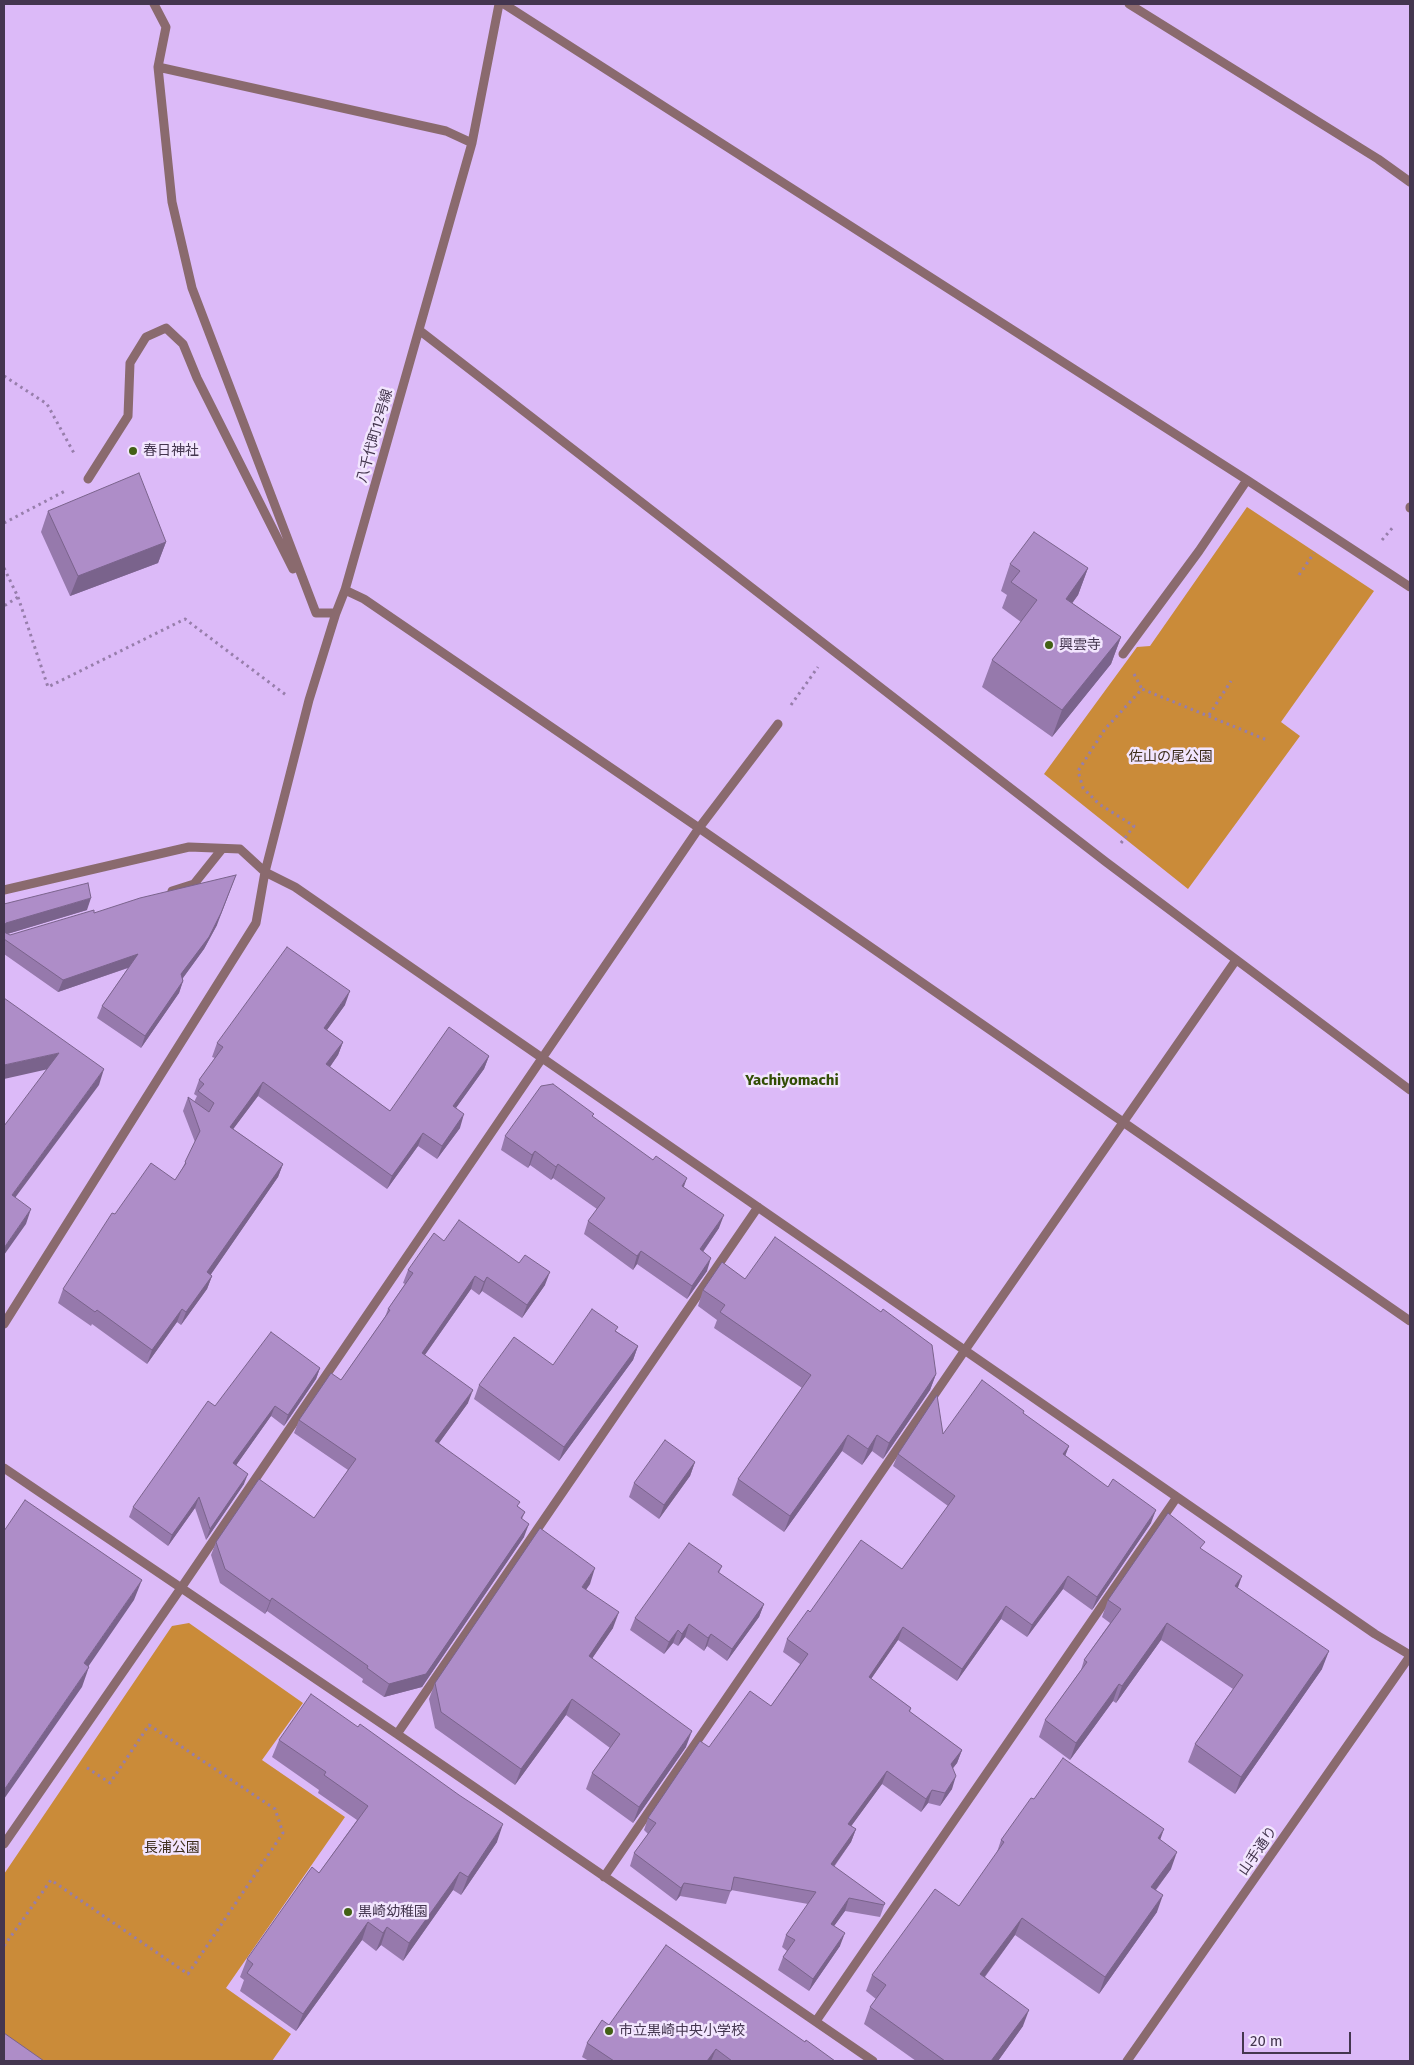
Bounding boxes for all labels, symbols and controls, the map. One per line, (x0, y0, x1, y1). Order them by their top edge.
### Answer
street label: 八千代町12号線 (354, 387, 396, 485)
place label: 春日神社 (143, 443, 199, 459)
marker: 春日神社 (127, 445, 139, 457)
place label: 興雲寺 (1059, 637, 1101, 653)
marker: 興雲寺 (1043, 639, 1055, 651)
park label: 佐山の尾公園 (1129, 749, 1213, 765)
district label: Yachiyomachi (745, 1072, 839, 1090)
street label: 山手通り (1235, 1823, 1281, 1879)
park label: 長浦公園 (144, 1840, 200, 1856)
place label: 黒崎幼稚園 (358, 1904, 428, 1920)
marker: 黒崎幼稚園 (342, 1906, 354, 1918)
scale bar (1244, 2022, 1353, 2054)
place label: 市立黒崎中央小学校 (619, 2023, 745, 2039)
marker: 市立黒崎中央小学校 (603, 2025, 615, 2037)
text: 20 m (1250, 2032, 1283, 2050)

